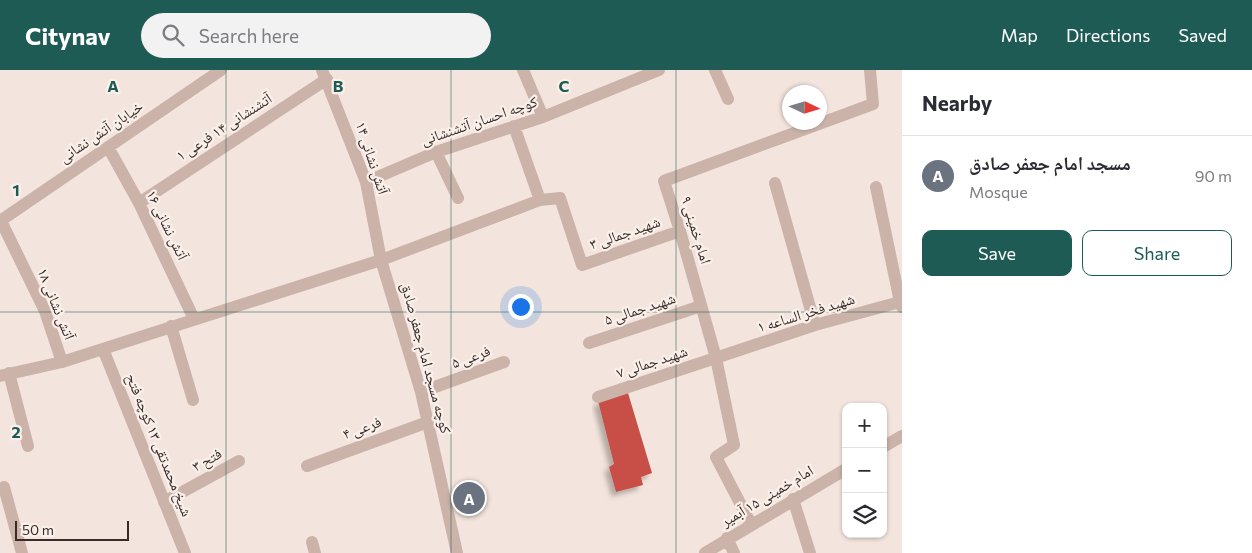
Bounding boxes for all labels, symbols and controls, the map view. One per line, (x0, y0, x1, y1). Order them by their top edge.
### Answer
search box (141, 13, 491, 58)
text: Citynav (25, 21, 111, 50)
icon: search (159, 21, 187, 49)
text: Search here (199, 24, 299, 47)
text: Map (1001, 24, 1038, 46)
text: Directions (1066, 24, 1150, 46)
text: Saved (1178, 24, 1227, 46)
text: A (107, 76, 119, 95)
text: B (333, 76, 344, 95)
text: C (559, 76, 570, 95)
north arrow (782, 85, 827, 130)
street label: آتشنشانی ۱۴ فرعی ۱ (172, 88, 277, 165)
text: Nearby (922, 90, 992, 115)
street label: کوچه احسان آتشنشانی (418, 92, 540, 150)
street label: خیابان آتش نشانی (55, 96, 147, 168)
street label: آتش نشانی ۱۴ (351, 119, 394, 198)
text: مسجد امام جعفر صادق (969, 151, 1131, 174)
text: A (932, 166, 944, 185)
text: 90 m (1195, 166, 1232, 185)
text: 1 (12, 180, 20, 199)
text: Mosque (969, 182, 1028, 201)
street label: آتش نشانی ۱۶ (141, 187, 193, 264)
street label: امام خمینی ۹ (676, 194, 716, 266)
street label: شهید جمالی ۳ (587, 212, 663, 254)
button: Save (922, 230, 1072, 276)
button: Share (1082, 230, 1232, 276)
street label: آتش نشانی ۱۸ (33, 265, 80, 344)
street label: کوچه مسجد امام جعفر صادق (396, 280, 456, 436)
street label: شهید جمالی ۵ (602, 288, 678, 330)
street label: شهید فخر الساعه ۱ (755, 289, 857, 336)
your location (508, 294, 534, 320)
street label: فرعی ۵ (449, 341, 493, 373)
street label: شهید جمالی ۷ (614, 341, 690, 383)
street label: شیخ محمدتقی ۱۳ کوچه فتح (121, 370, 197, 520)
map controls (842, 403, 887, 538)
button: + (842, 403, 887, 448)
street label: فرعی ۴ (340, 412, 384, 444)
text: 2 (11, 422, 21, 441)
street label: فتح ۳ (188, 444, 226, 476)
button: − (842, 448, 887, 493)
street label: امام خمینی ۱۵ آبمیر (716, 460, 817, 532)
pin: A (453, 479, 485, 517)
button: layers (842, 493, 887, 538)
scale bar (15, 518, 129, 541)
text: 50 m (22, 521, 54, 538)

